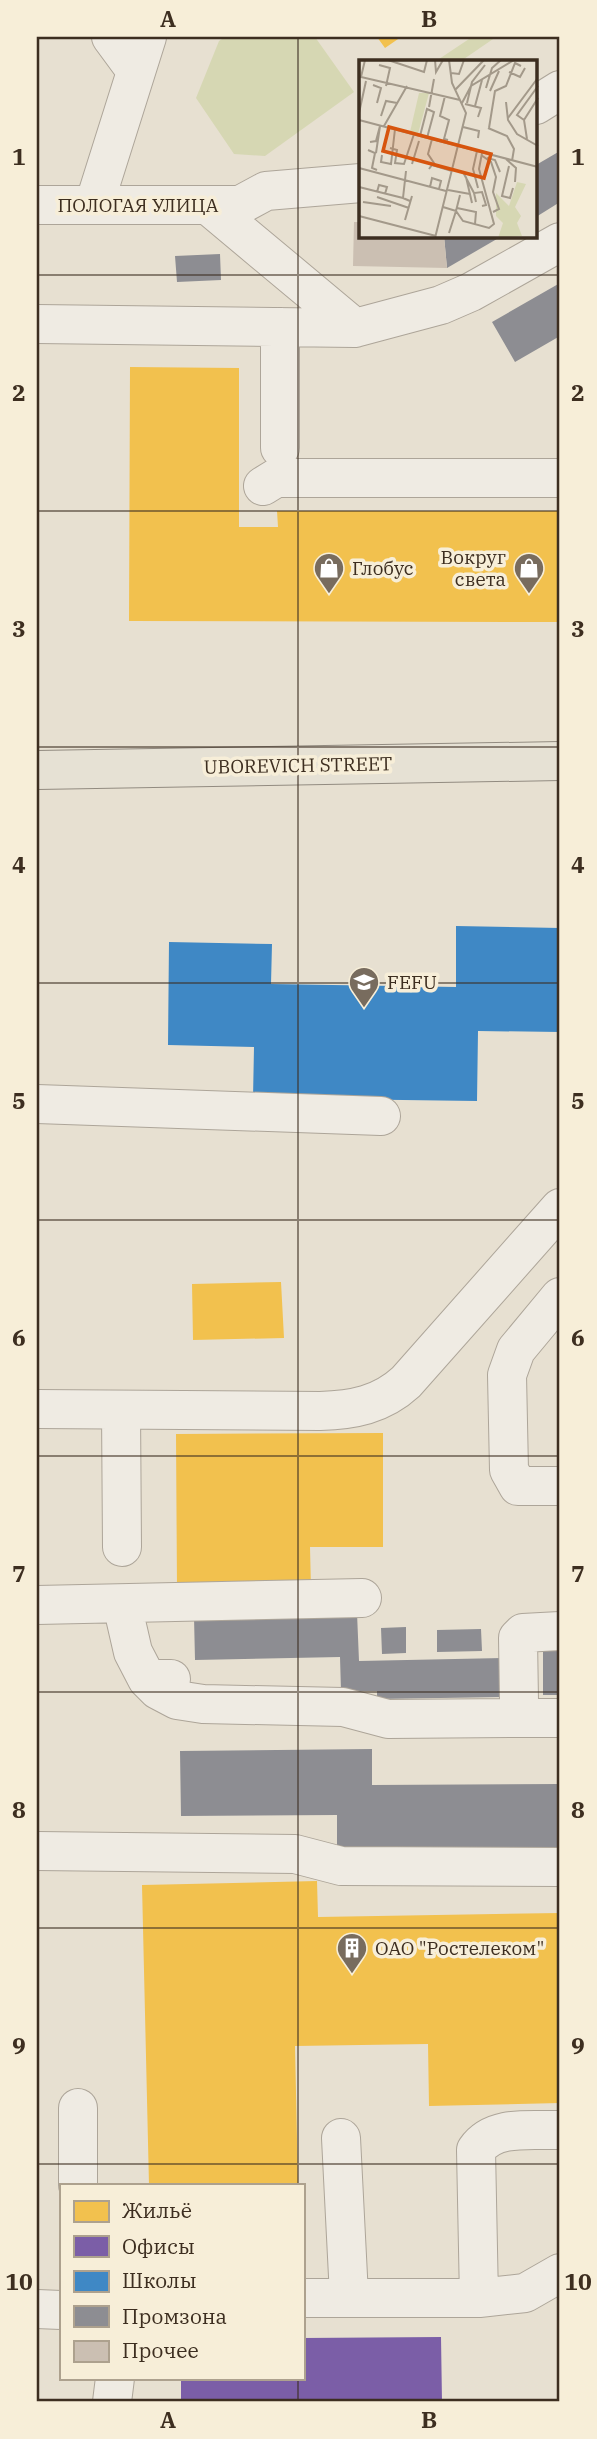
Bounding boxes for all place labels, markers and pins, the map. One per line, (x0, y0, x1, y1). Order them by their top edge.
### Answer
place label: Вокруг света (441, 545, 506, 591)
shop icon: Глобус (312, 551, 346, 595)
shop icon: Вокруг света (512, 551, 546, 595)
place label: Глобус (352, 556, 414, 580)
school or university icon: FEFU (347, 965, 381, 1009)
place label: FEFU (387, 970, 437, 994)
building icon: ОАО "Ростелеком" (335, 1931, 369, 1975)
place label: ОАО "Ростелеком" (375, 1936, 544, 1960)

